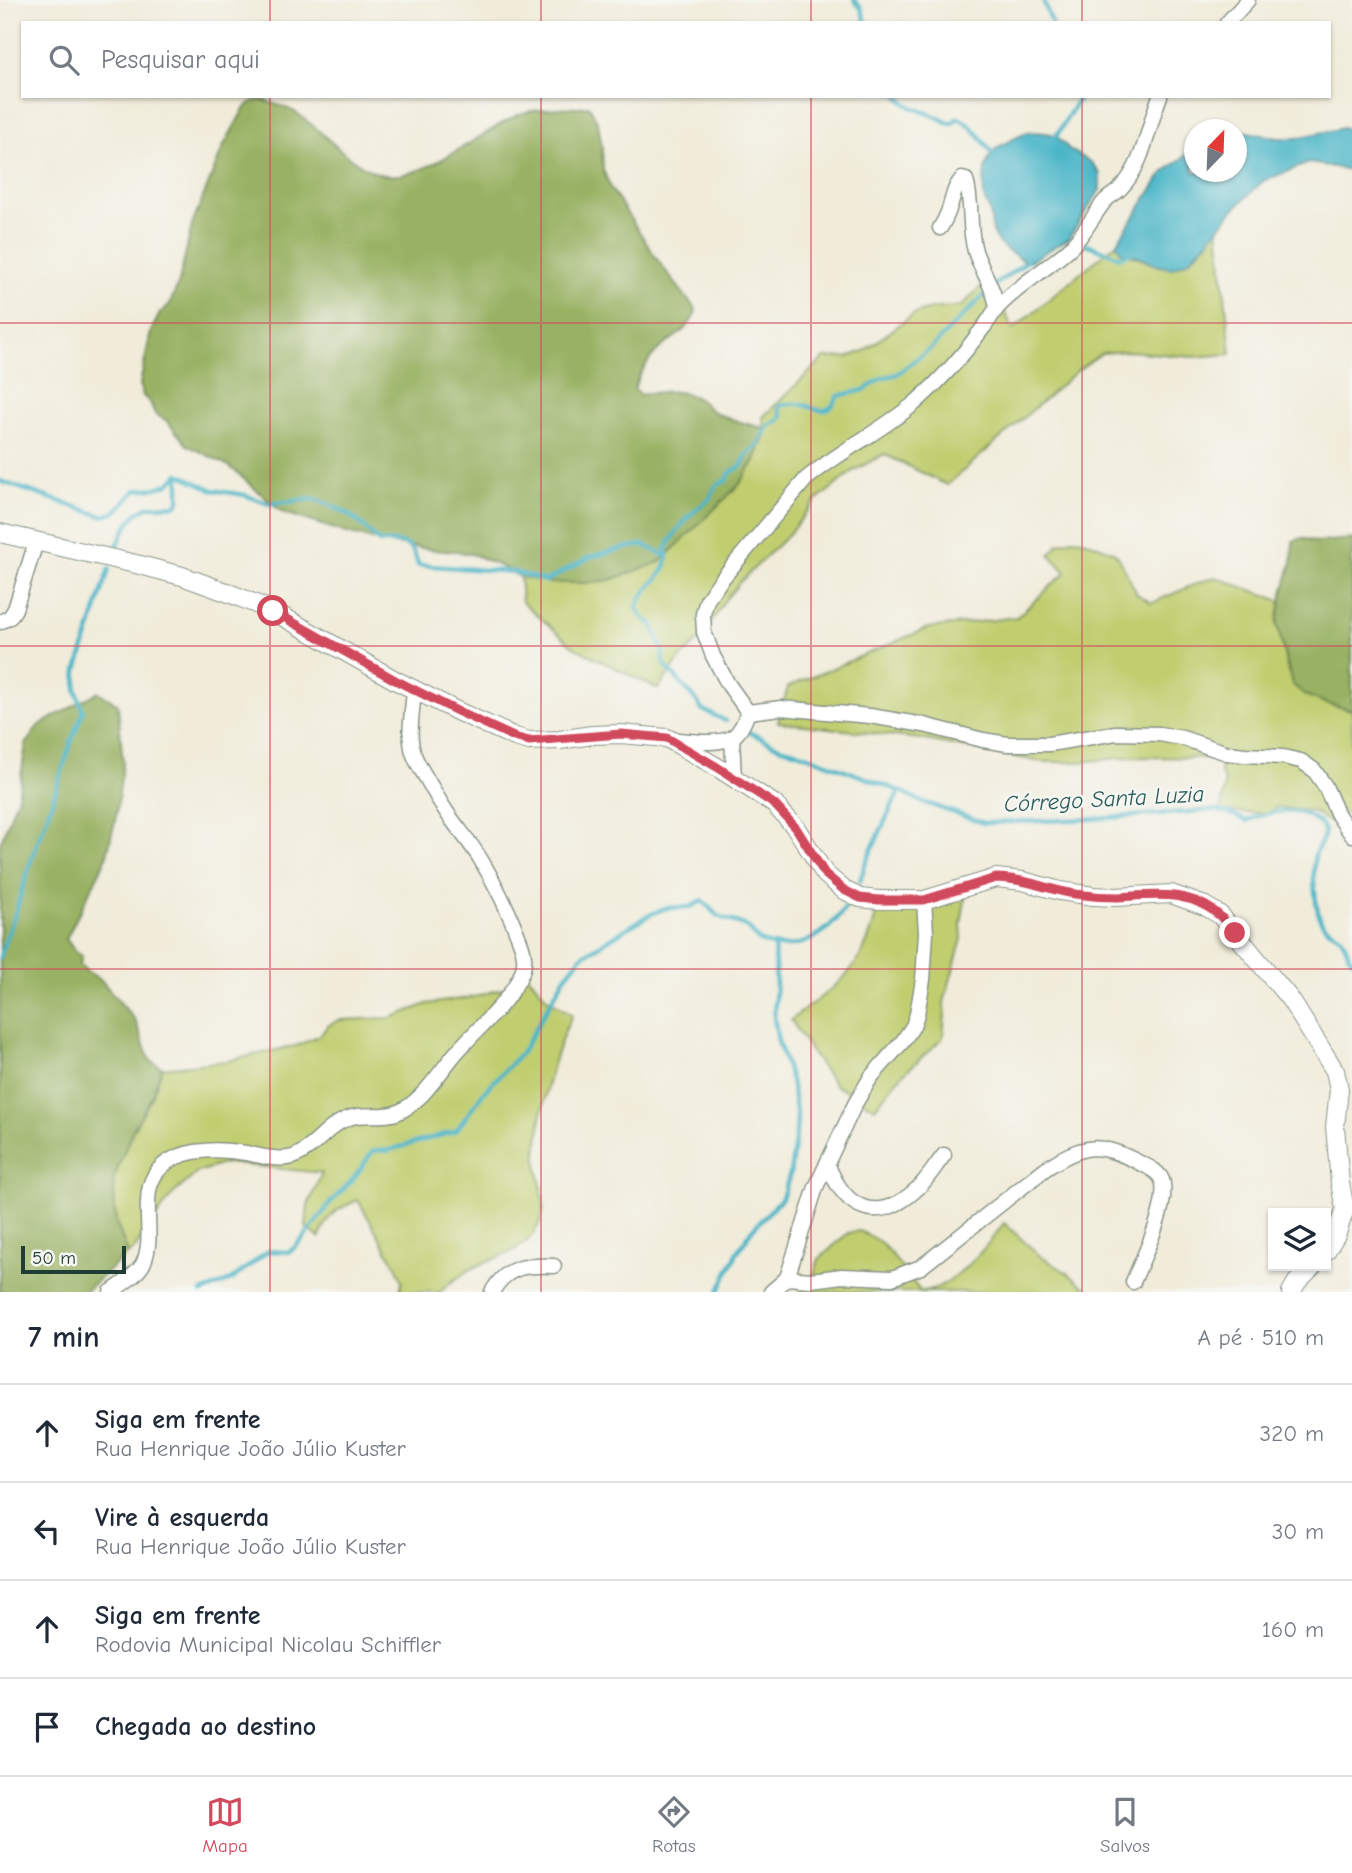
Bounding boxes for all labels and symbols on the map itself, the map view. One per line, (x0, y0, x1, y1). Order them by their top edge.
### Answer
north arrow (1184, 119, 1247, 182)
route start (257, 595, 288, 626)
water label: Córrego Santa Luzia (1003, 780, 1205, 818)
route end (1219, 917, 1250, 948)
scale bar (21, 1243, 126, 1275)

